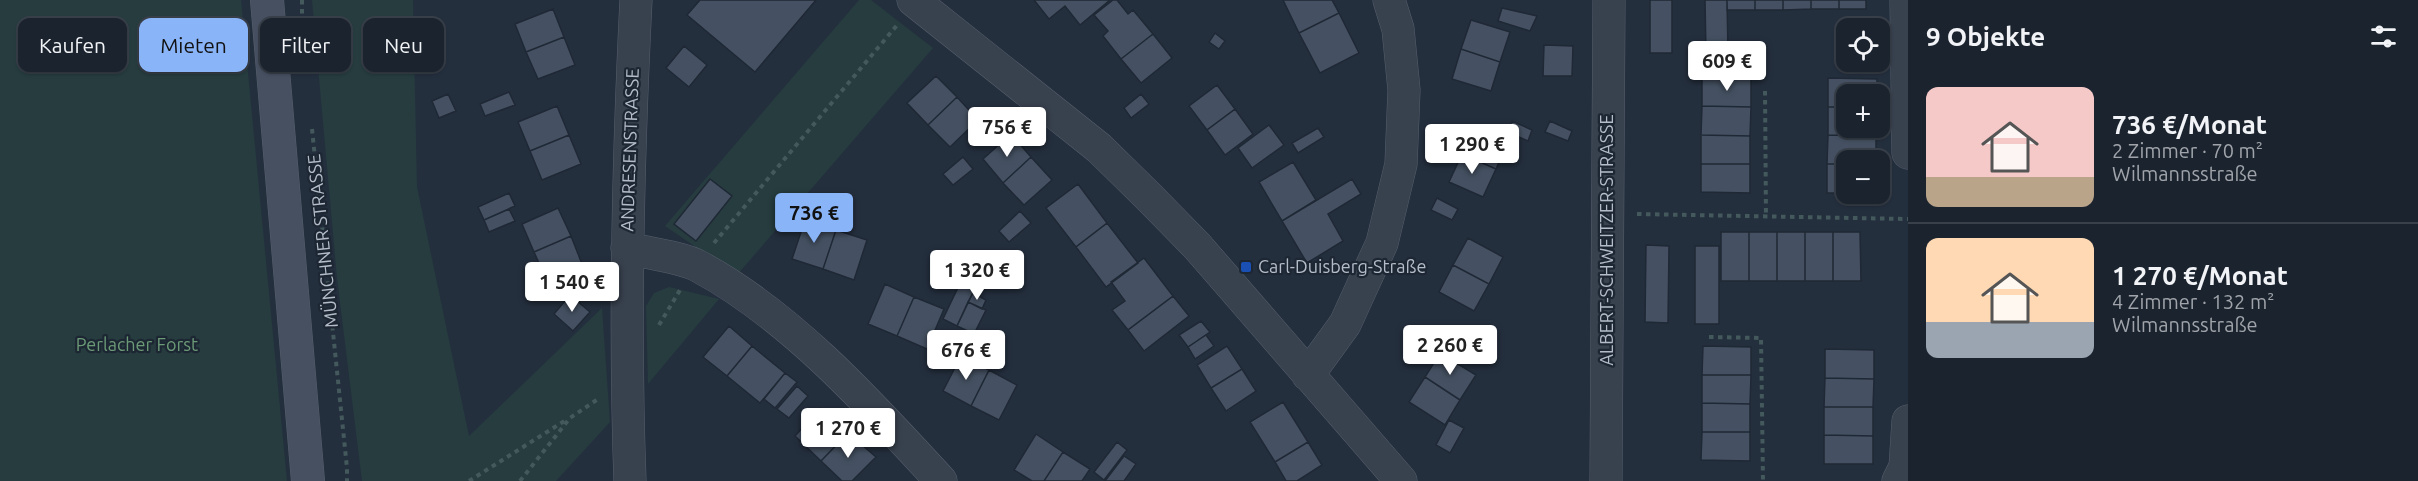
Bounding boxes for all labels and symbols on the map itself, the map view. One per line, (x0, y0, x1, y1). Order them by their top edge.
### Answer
pin: 609 € (1685, 41, 1769, 92)
street label: ANDRESENSTRASSE (616, 68, 642, 232)
pin: 756 € (965, 107, 1049, 158)
street label: ALBERT-SCHWEITZER-STRASSE (1596, 114, 1616, 366)
pin: 1 290 € (1417, 124, 1527, 175)
street label: MÜNCHNER STRASSE (303, 153, 341, 329)
pin: 736 € (772, 193, 856, 244)
pin: 1 320 € (922, 250, 1032, 301)
place label: Carl-Duisberg-Straße (1258, 256, 1426, 276)
marker: Carl-Duisberg-Straße (1239, 260, 1253, 274)
pin: 1 540 € (517, 262, 627, 313)
pin: 2 260 € (1395, 325, 1505, 376)
pin: 676 € (924, 330, 1008, 381)
park label: Perlacher Forst (76, 334, 198, 354)
pin: 1 270 € (793, 408, 903, 459)

